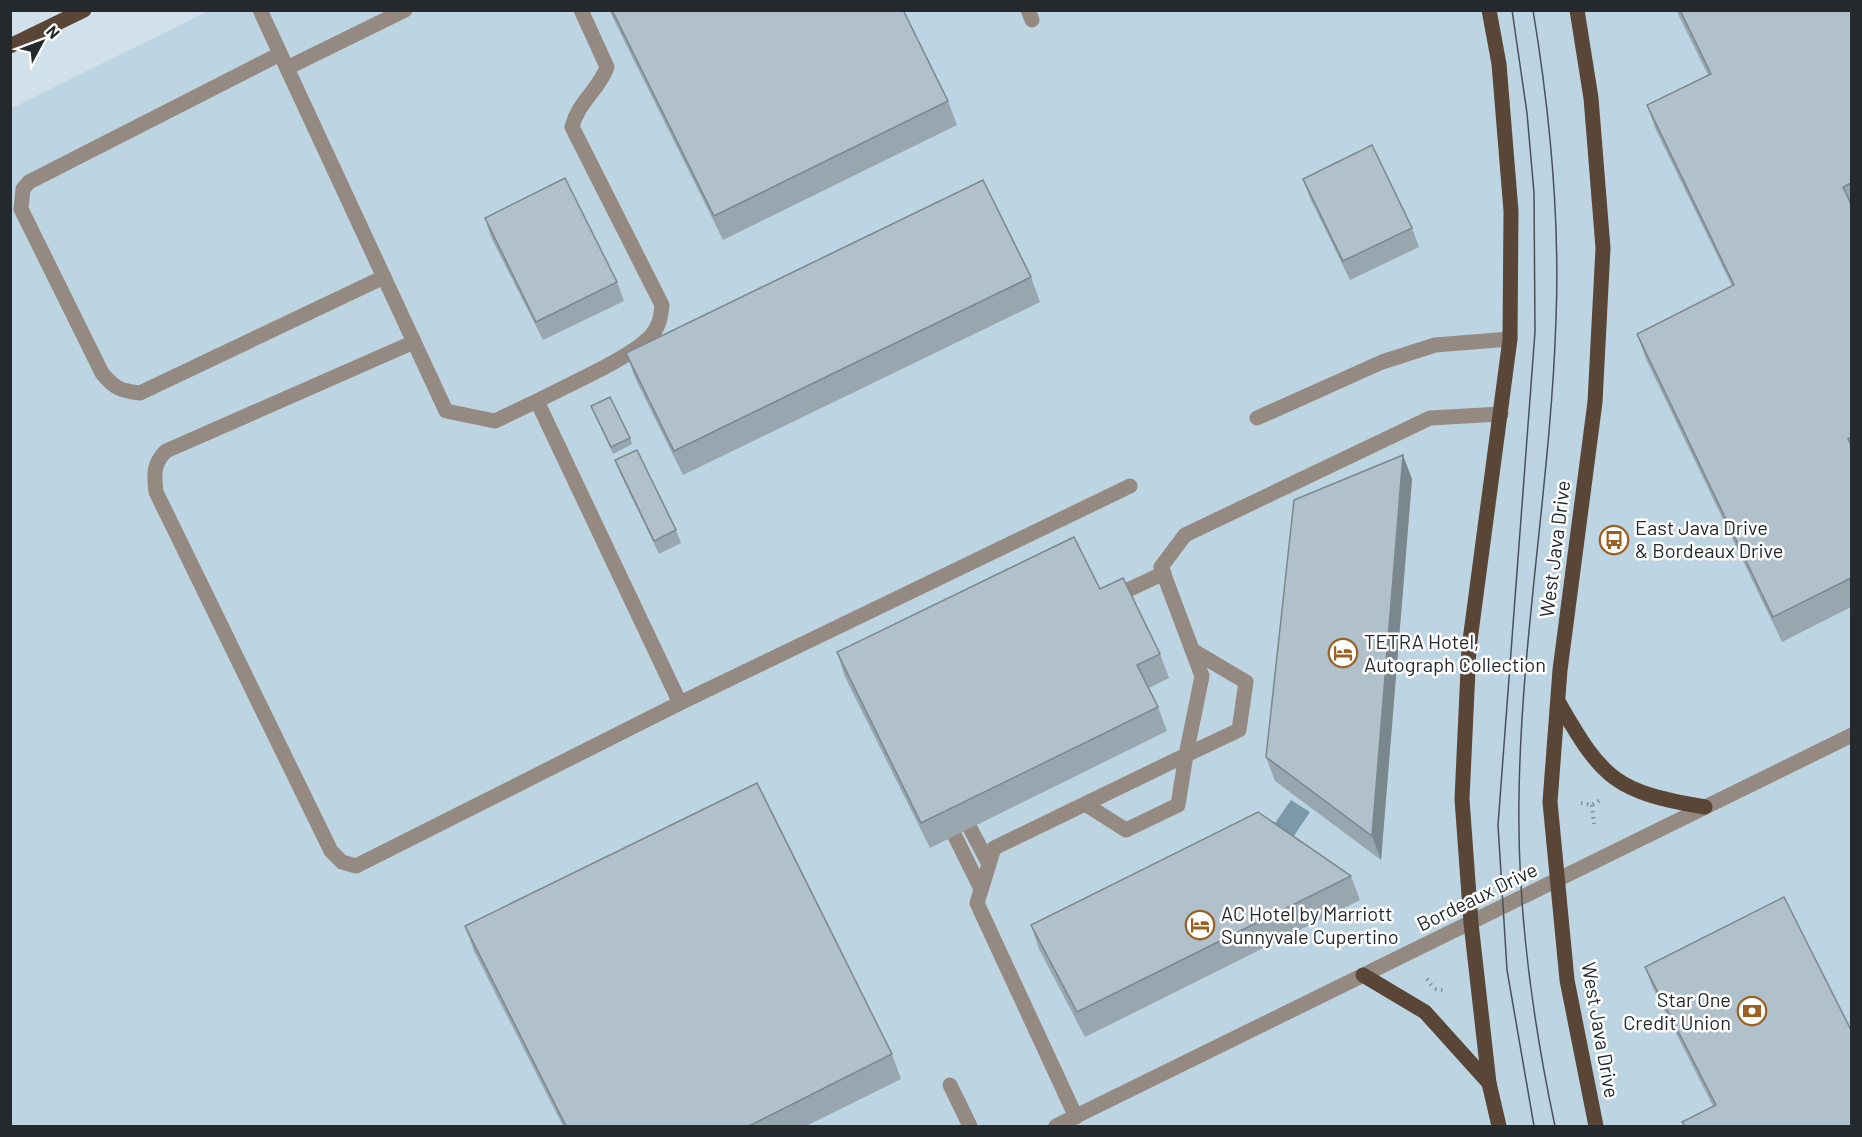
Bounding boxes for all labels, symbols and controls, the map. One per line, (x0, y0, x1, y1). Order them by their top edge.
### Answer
north arrow (12, 12, 72, 72)
text: N (43, 22, 64, 42)
street label: West Java Drive (1534, 479, 1574, 619)
place label: East Java Drive & Bordeaux Drive (1635, 515, 1783, 562)
bus stop icon: East Java Drive & Bordeaux Drive (1598, 524, 1630, 556)
place label: TETRA Hotel, Autograph Collection (1364, 629, 1546, 676)
hotel icon: TETRA Hotel, Autograph Collection (1327, 637, 1359, 669)
street label: Bordeaux Drive (1412, 857, 1541, 936)
place label: AC Hotel by Marriott Sunnyvale Cupertino (1221, 901, 1399, 948)
hotel icon: AC Hotel by Marriott Sunnyvale Cupertino (1184, 909, 1216, 941)
street label: West Java Drive (1577, 960, 1625, 1100)
place label: Star One Credit Union (1623, 987, 1731, 1034)
bank icon: Star One Credit Union (1736, 995, 1768, 1027)

